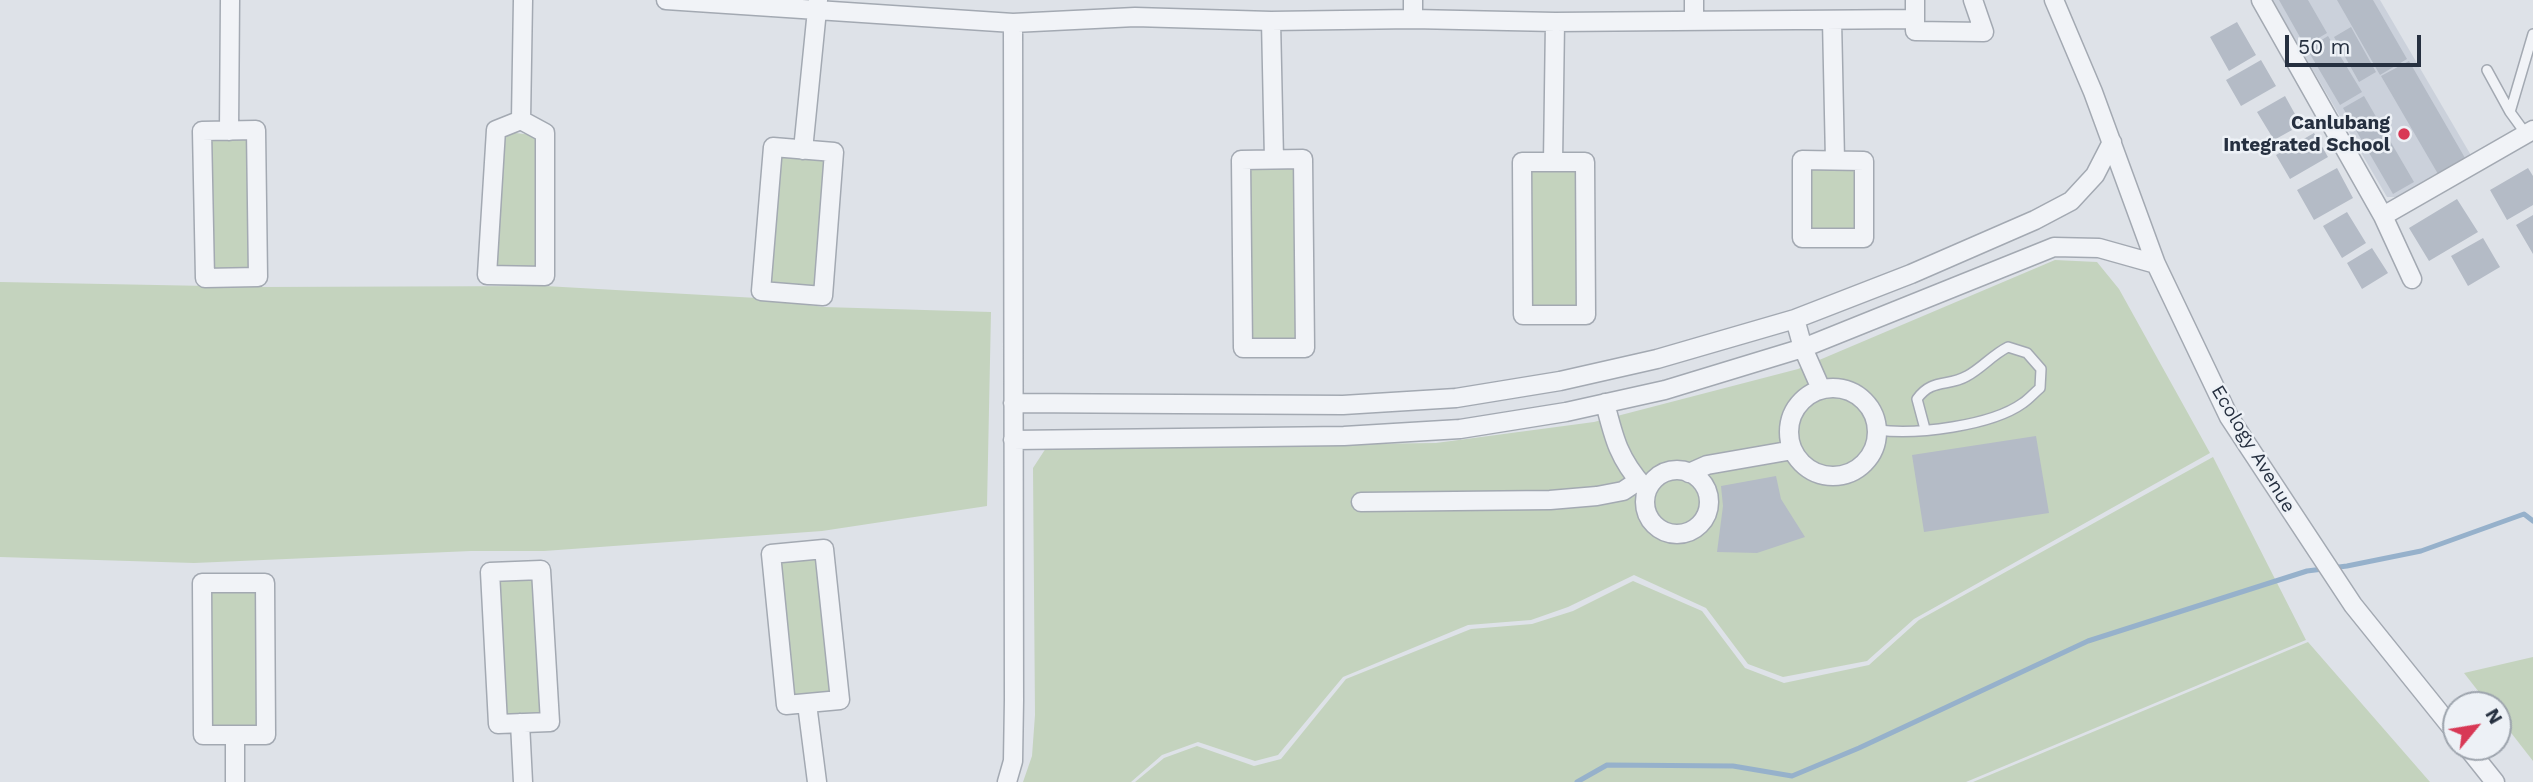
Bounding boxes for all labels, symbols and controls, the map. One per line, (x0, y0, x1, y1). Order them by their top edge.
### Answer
scale bar (2288, 21, 2424, 65)
text: 50 m (2298, 34, 2350, 59)
place label: Canlubang Integrated School (2223, 112, 2390, 156)
marker: Canlubang Integrated School (2396, 126, 2412, 142)
street label: Ecology Avenue (2206, 381, 2300, 517)
north arrow (2442, 691, 2512, 761)
text: N (2480, 704, 2507, 728)

